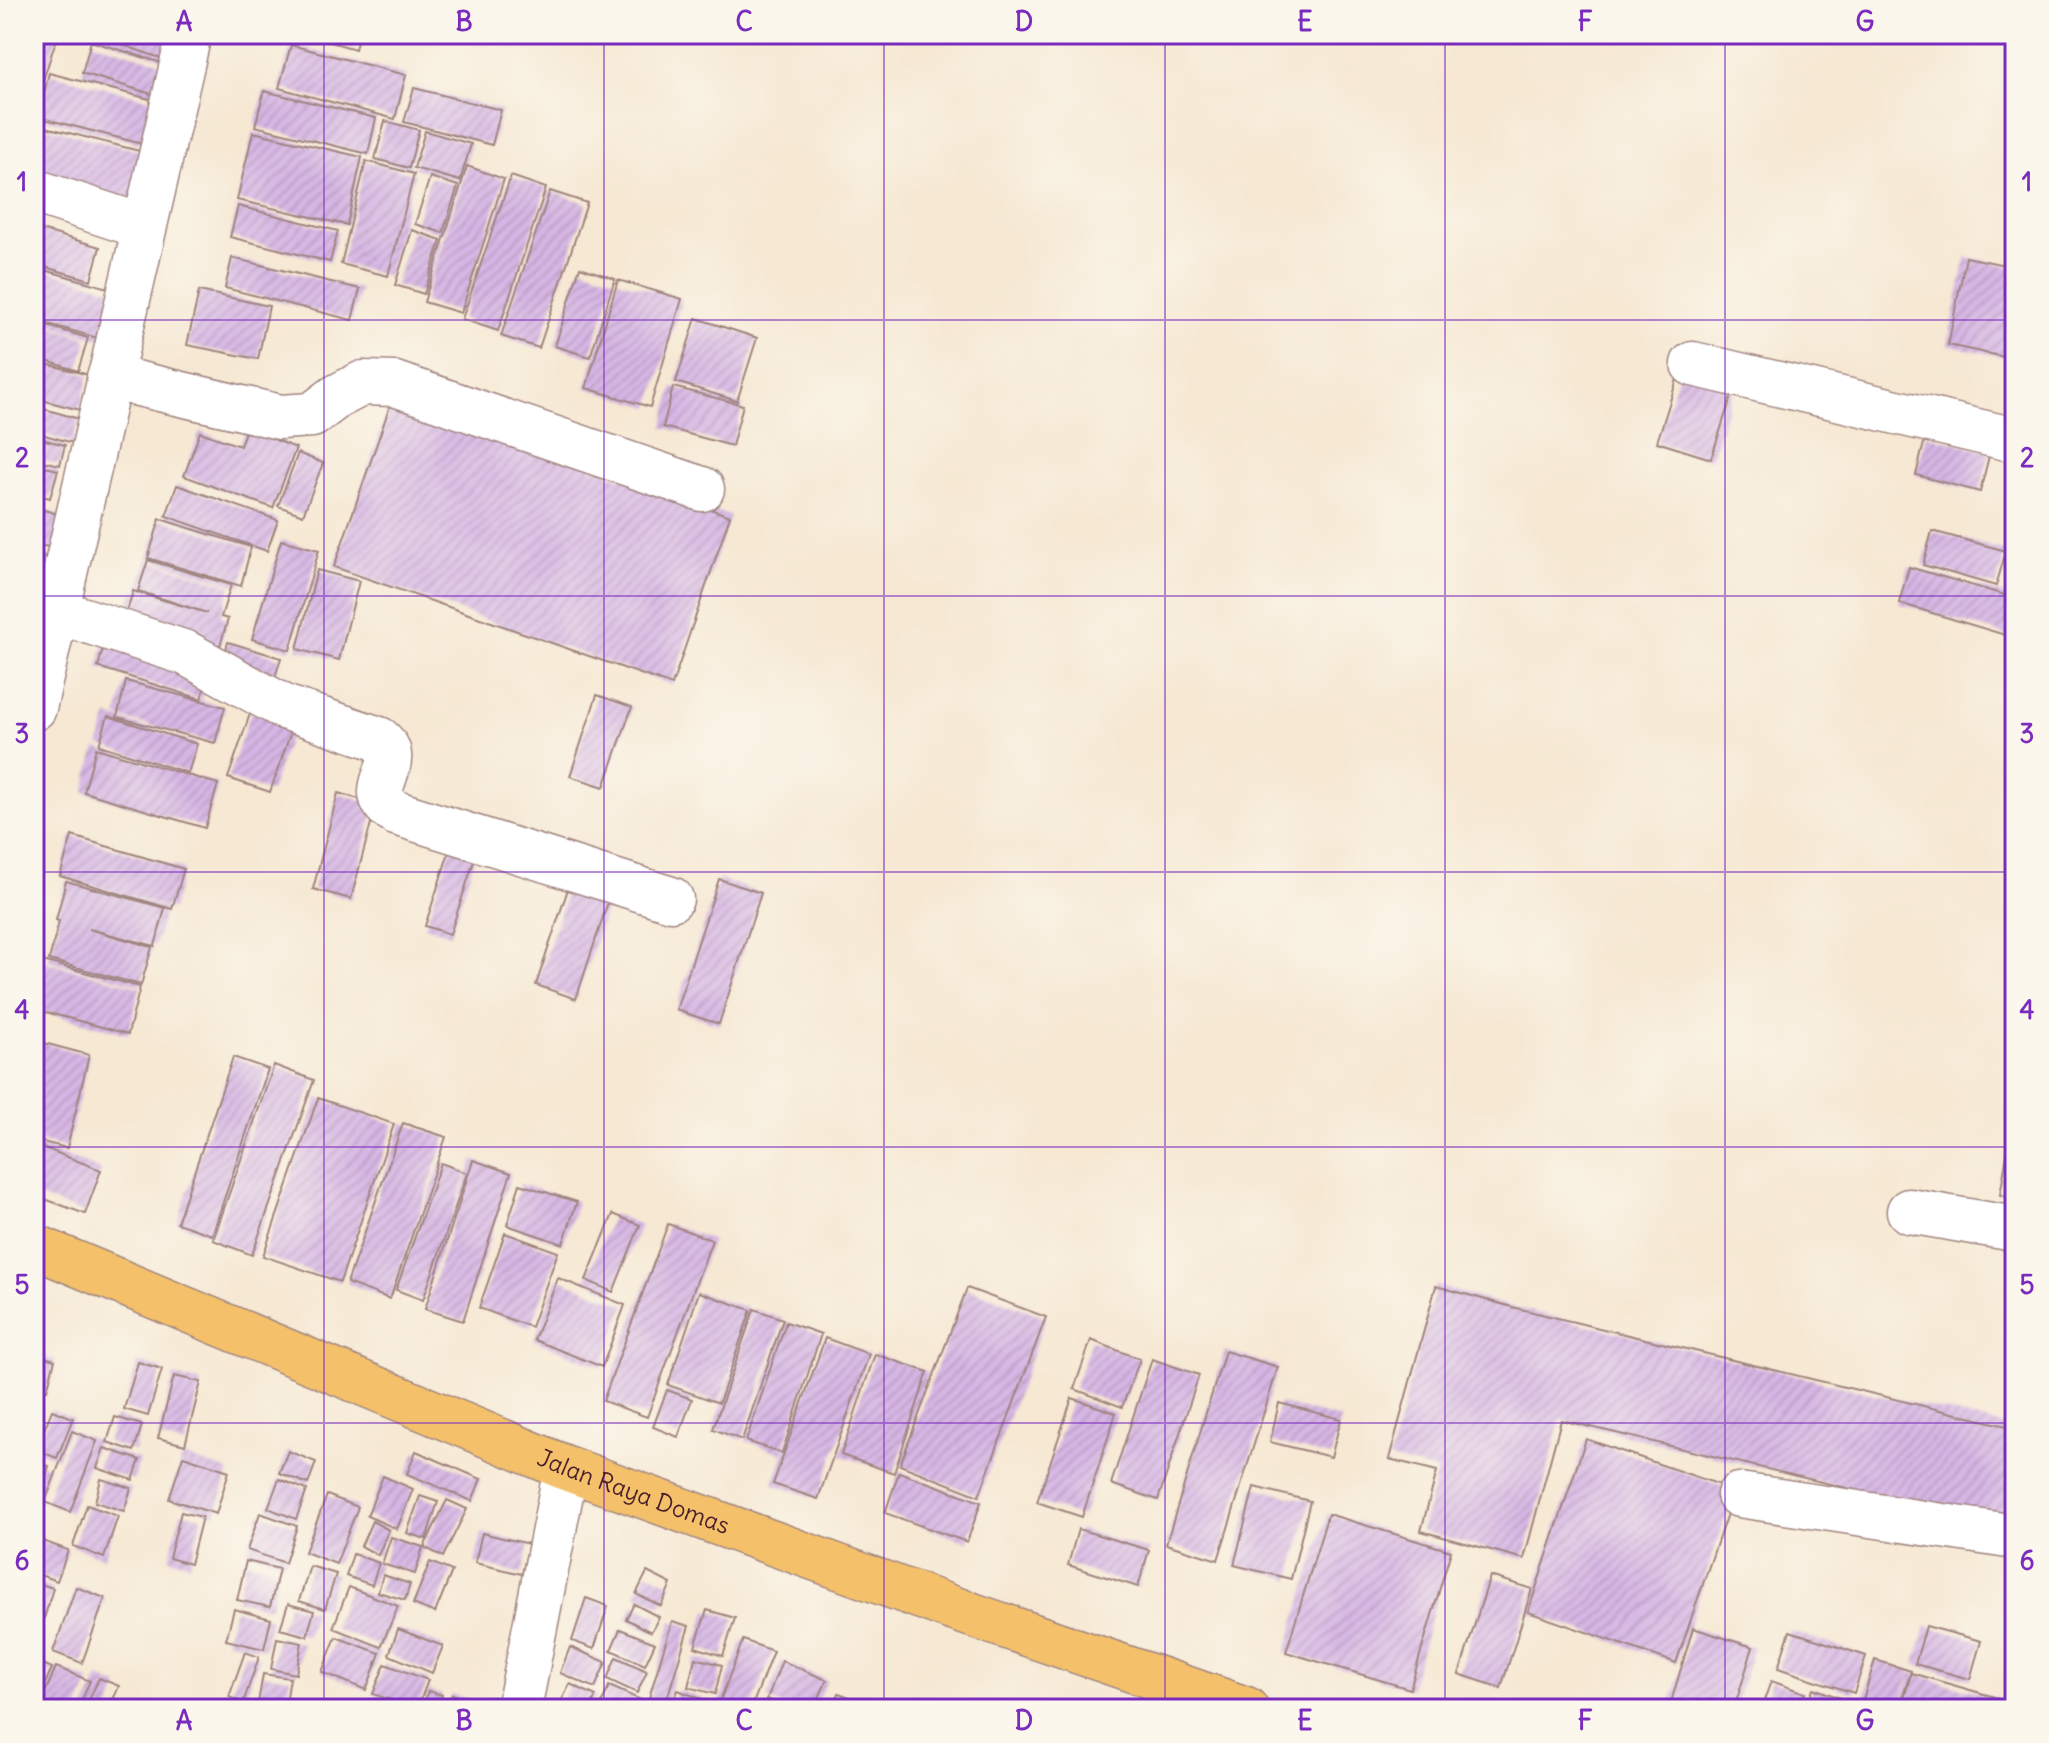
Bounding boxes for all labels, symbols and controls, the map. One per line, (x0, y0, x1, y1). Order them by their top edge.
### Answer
text: A (176, 5, 193, 38)
text: B (455, 5, 473, 38)
text: C (735, 5, 753, 38)
text: D (1015, 5, 1033, 38)
text: E (1297, 5, 1313, 38)
text: F (1578, 5, 1593, 38)
text: G (1856, 5, 1875, 38)
text: 1 (17, 165, 27, 198)
text: 1 (2022, 165, 2032, 198)
text: 2 (15, 441, 29, 474)
text: 2 (2020, 441, 2034, 474)
text: 3 (15, 717, 29, 750)
text: 3 (2020, 717, 2034, 750)
text: 4 (14, 993, 30, 1026)
text: 4 (2019, 993, 2035, 1026)
text: 5 (15, 1268, 30, 1301)
text: 5 (2020, 1268, 2035, 1301)
street label: Jalan Raya Domas (533, 1442, 734, 1540)
text: 6 (14, 1544, 30, 1577)
text: 6 (2019, 1544, 2035, 1577)
text: A (176, 1704, 193, 1737)
text: B (455, 1704, 473, 1737)
text: C (735, 1704, 753, 1737)
text: D (1015, 1704, 1033, 1737)
text: E (1297, 1704, 1313, 1737)
text: F (1578, 1704, 1593, 1737)
text: G (1856, 1704, 1875, 1737)

